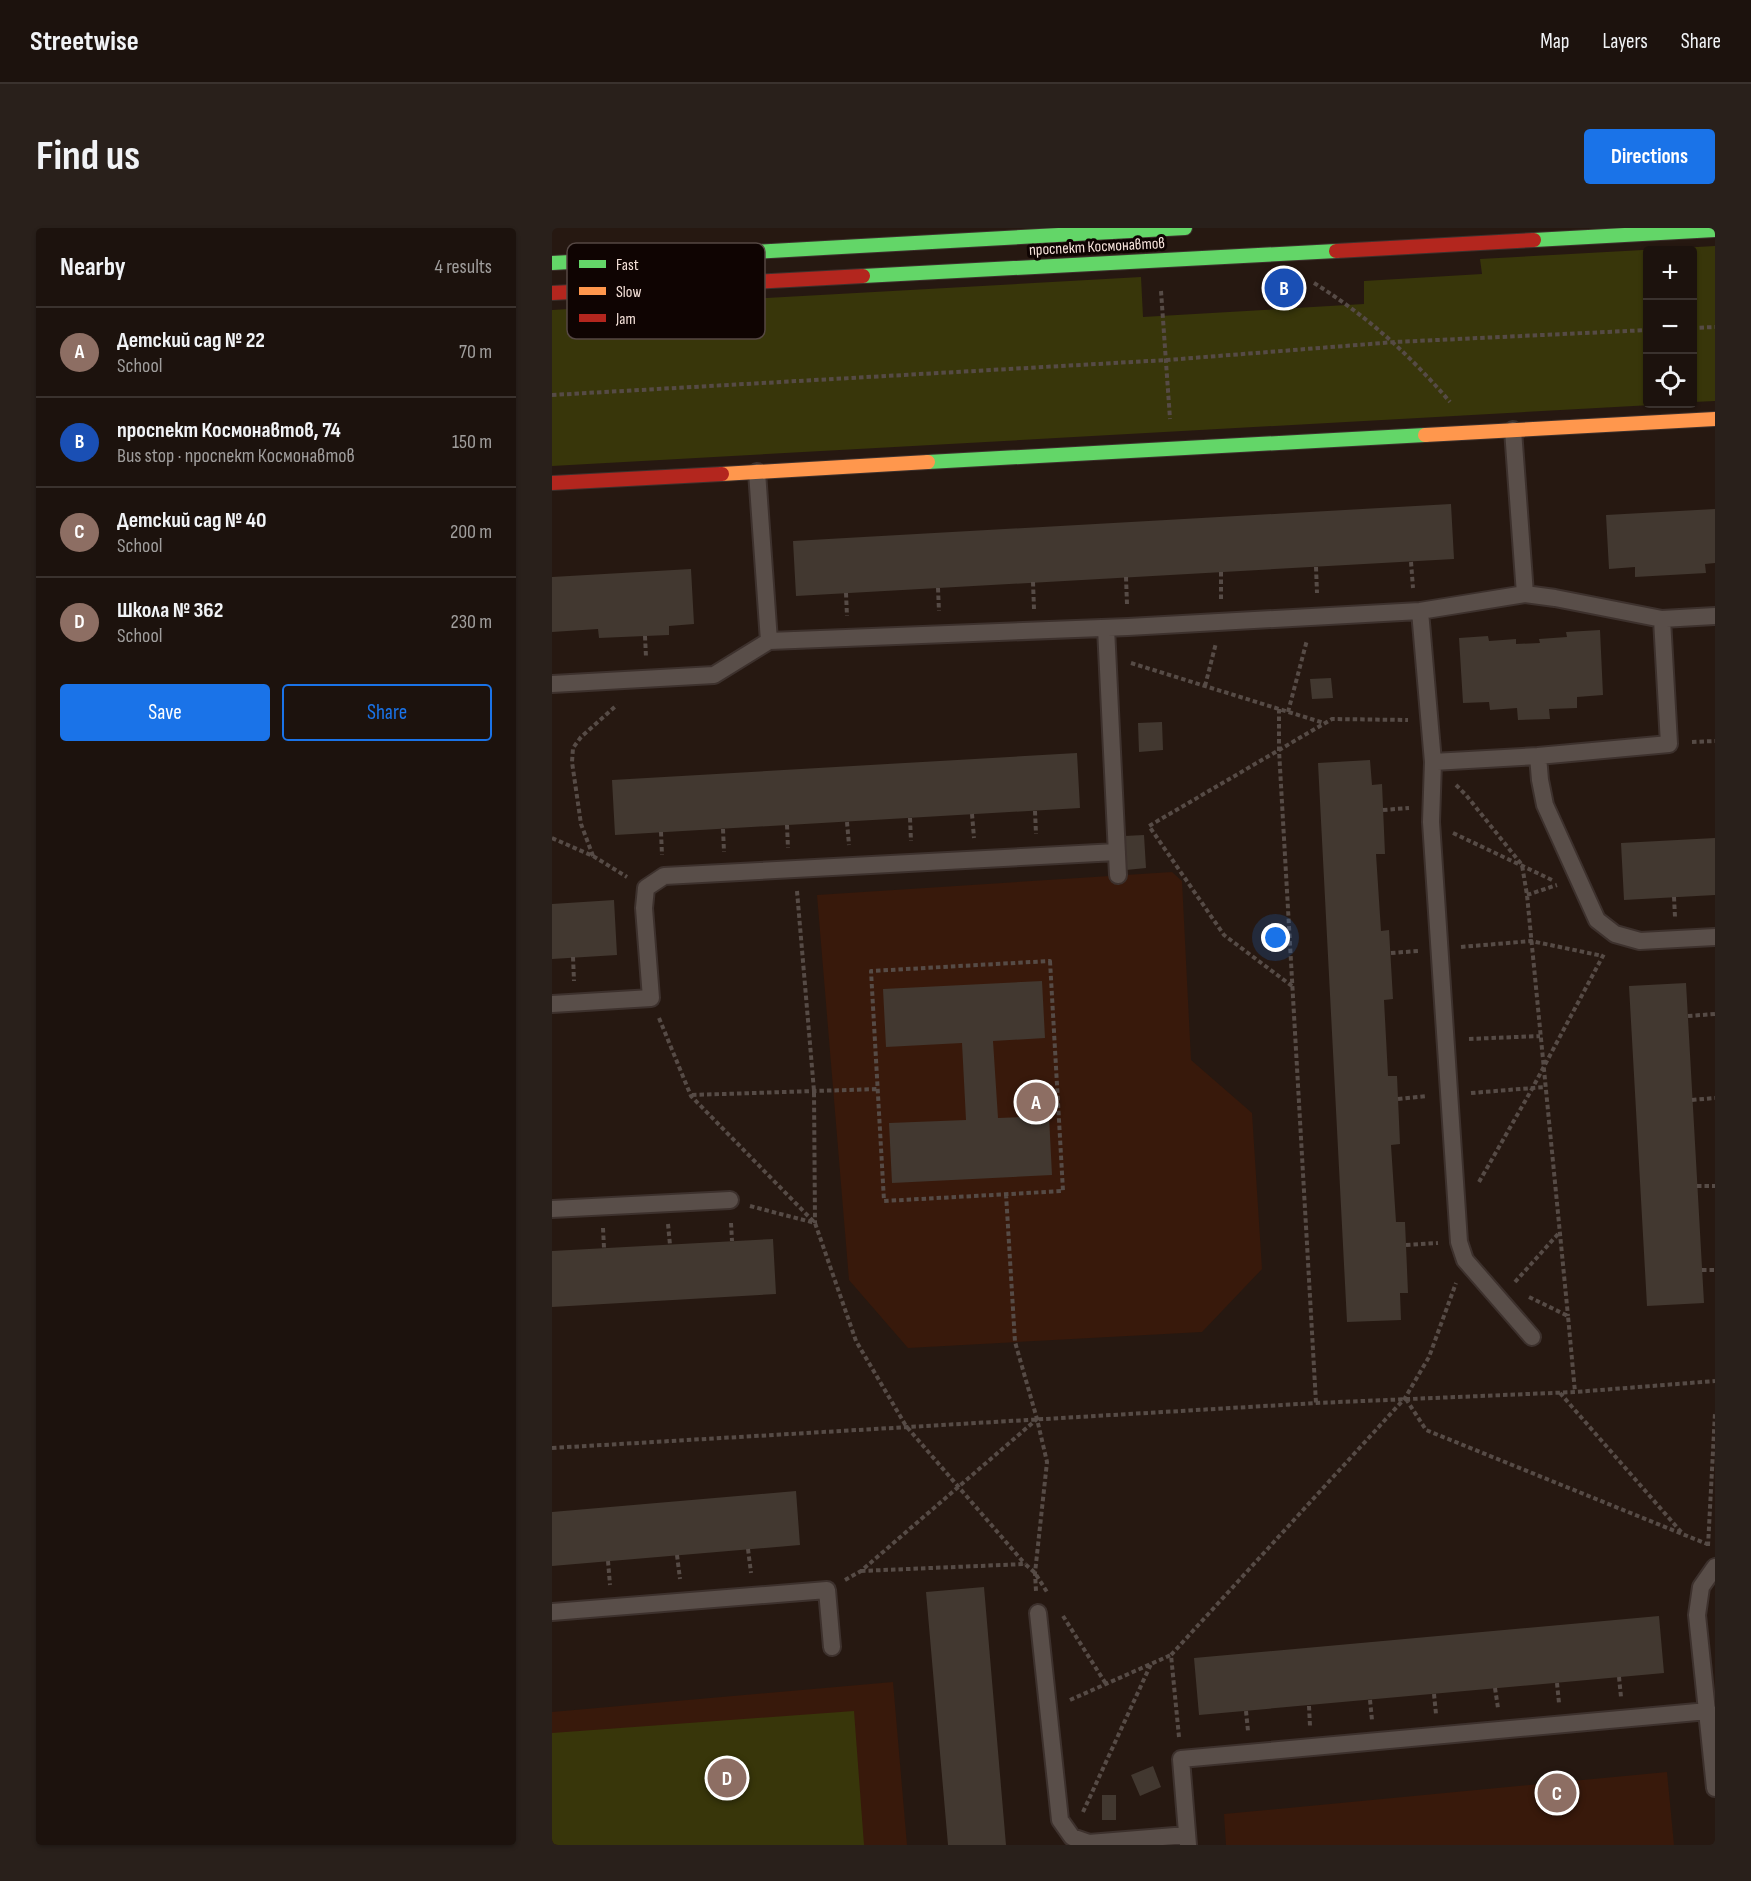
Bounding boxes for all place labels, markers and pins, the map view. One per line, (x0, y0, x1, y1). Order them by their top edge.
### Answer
pin: B (1264, 266, 1304, 310)
pin: A (1016, 1080, 1056, 1124)
pin: D (708, 1756, 747, 1800)
pin: C (1538, 1770, 1576, 1816)

